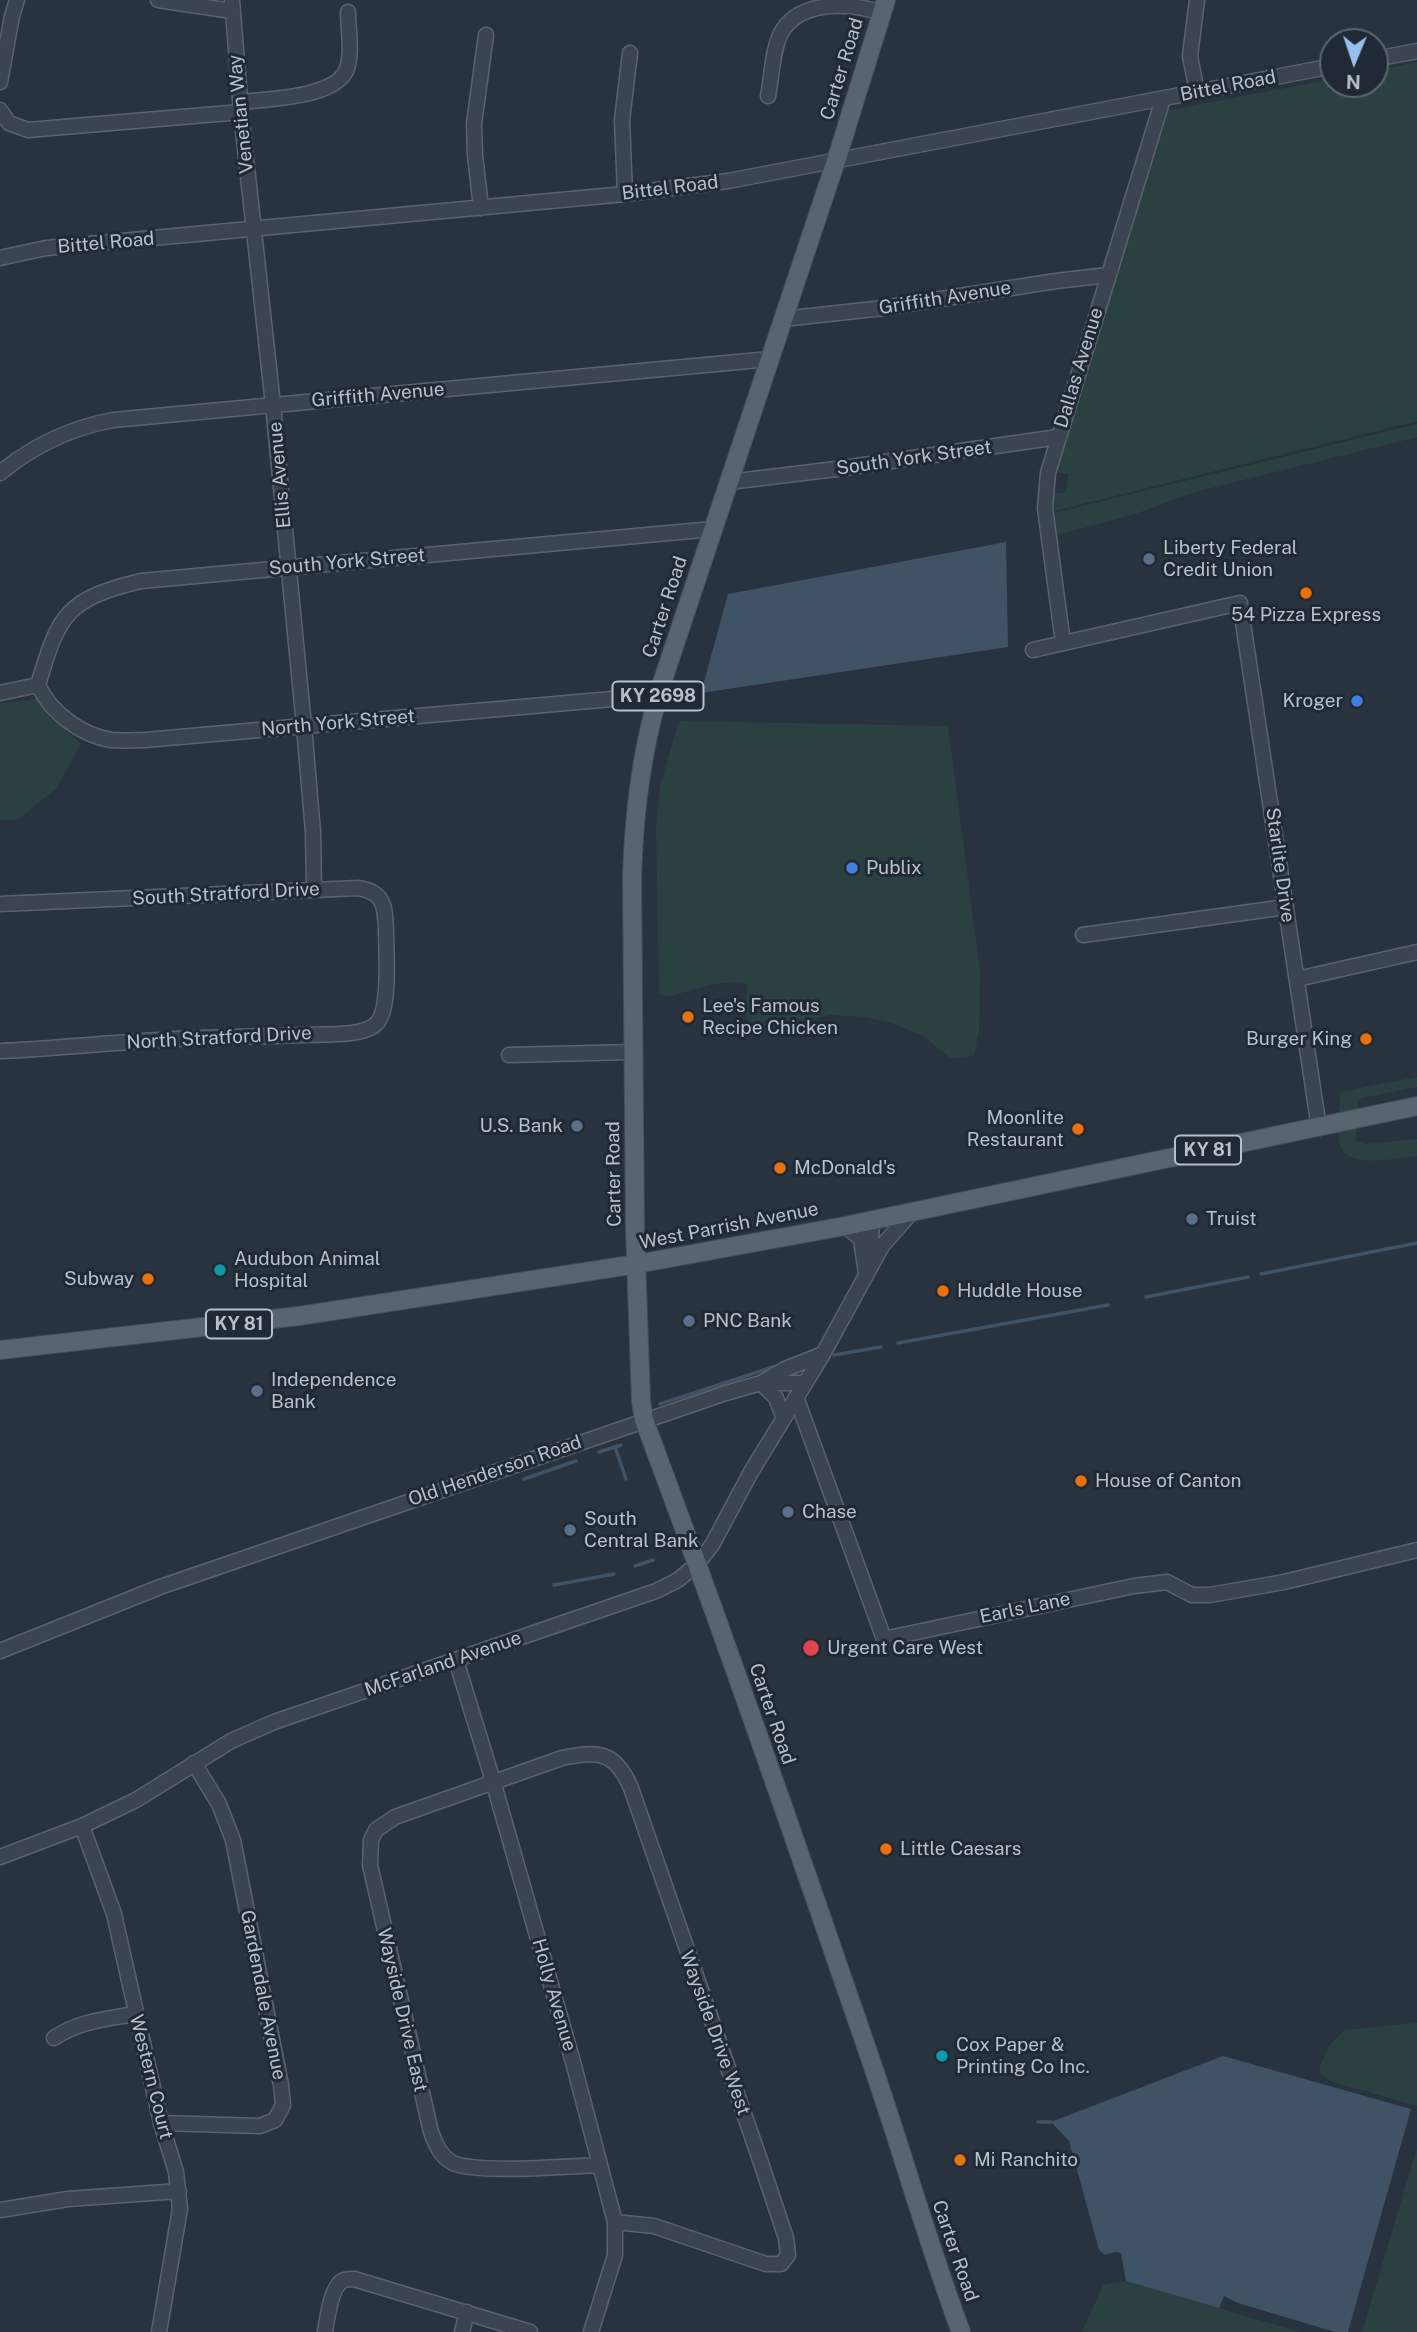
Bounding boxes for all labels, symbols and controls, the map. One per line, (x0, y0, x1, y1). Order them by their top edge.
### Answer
street label: Carter Road (816, 15, 868, 123)
north arrow (1319, 28, 1389, 98)
street label: Venetian Way (223, 53, 259, 175)
street label: Bittel Road (1178, 66, 1278, 106)
text: N (1346, 71, 1361, 93)
street label: Bittel Road (620, 171, 720, 205)
street label: Bittel Road (57, 227, 155, 259)
street label: Griffith Avenue (877, 276, 1013, 320)
street label: Dallas Avenue (1050, 305, 1108, 431)
street label: Griffith Avenue (311, 378, 445, 412)
street label: Ellis Avenue (264, 421, 296, 529)
street label: South York Street (835, 436, 993, 480)
place label: Liberty Federal Credit Union (1163, 537, 1297, 581)
street label: South York Street (268, 544, 426, 580)
marker: Liberty Federal Credit Union (1141, 551, 1157, 567)
street label: Carter Road (638, 553, 692, 661)
marker: 54 Pizza Express (1298, 585, 1314, 601)
place label: 54 Pizza Express (1231, 604, 1381, 626)
road number: KY 2698 (612, 682, 704, 710)
place label: Kroger (1282, 690, 1343, 712)
marker: Kroger (1349, 693, 1365, 709)
street label: North York Street (260, 705, 416, 741)
street label: Starlite Drive (1261, 806, 1299, 924)
place label: Publix (866, 857, 922, 879)
marker: Publix (844, 860, 860, 876)
street label: South Stratford Drive (132, 878, 320, 910)
place label: Lee's Famous Recipe Chicken (702, 995, 838, 1039)
marker: Lee's Famous Recipe Chicken (680, 1009, 696, 1025)
street label: North Stratford Drive (126, 1022, 312, 1054)
place label: Burger King (1246, 1028, 1352, 1050)
marker: Burger King (1358, 1031, 1374, 1047)
place label: Moonlite Restaurant (967, 1107, 1064, 1151)
place label: U.S. Bank (479, 1115, 563, 1137)
marker: U.S. Bank (569, 1118, 585, 1134)
street label: Carter Road (602, 1121, 626, 1227)
marker: Moonlite Restaurant (1070, 1121, 1086, 1137)
road number: KY 81 (1175, 1135, 1241, 1164)
place label: McDonald's (794, 1157, 896, 1179)
marker: McDonald's (772, 1160, 788, 1176)
street label: West Parrish Avenue (638, 1197, 820, 1255)
place label: Truist (1206, 1208, 1257, 1230)
marker: Truist (1184, 1211, 1200, 1227)
place label: Audubon Animal Hospital (234, 1248, 380, 1292)
marker: Audubon Animal Hospital (212, 1262, 228, 1278)
place label: Subway (64, 1268, 134, 1290)
marker: Subway (140, 1271, 156, 1287)
place label: Huddle House (957, 1280, 1083, 1302)
marker: Huddle House (935, 1283, 951, 1299)
road number: KY 81 (206, 1310, 272, 1338)
place label: PNC Bank (703, 1310, 792, 1332)
marker: PNC Bank (681, 1313, 697, 1329)
place label: Independence Bank (271, 1369, 397, 1413)
marker: Independence Bank (249, 1383, 265, 1399)
street label: Old Henderson Road (405, 1431, 585, 1511)
place label: House of Canton (1095, 1470, 1242, 1492)
marker: House of Canton (1073, 1473, 1089, 1489)
place label: Chase (802, 1501, 857, 1523)
marker: Chase (780, 1504, 796, 1520)
place label: South Central Bank (584, 1508, 699, 1552)
marker: South Central Bank (562, 1522, 578, 1538)
street label: Earls Lane (978, 1587, 1072, 1629)
street label: McFarland Avenue (362, 1626, 524, 1702)
place label: Urgent Care West (827, 1637, 983, 1659)
marker: Urgent Care West (801, 1638, 821, 1658)
street label: Carter Road (744, 1660, 800, 1768)
place label: Little Caesars (900, 1838, 1021, 1860)
marker: Little Caesars (878, 1841, 894, 1857)
street label: Gardendale Avenue (235, 1908, 291, 2082)
street label: Wayside Drive East (372, 1926, 432, 2094)
street label: Holly Avenue (527, 1936, 581, 2054)
street label: Wayside Drive West (675, 1948, 755, 2118)
street label: Western Court (124, 2012, 178, 2142)
place label: Cox Paper & Printing Co Inc. (956, 2034, 1090, 2078)
marker: Cox Paper & Printing Co Inc. (934, 2048, 950, 2064)
place label: Mi Ranchito (974, 2149, 1078, 2171)
marker: Mi Ranchito (952, 2152, 968, 2168)
street label: Carter Road (927, 2197, 983, 2305)

